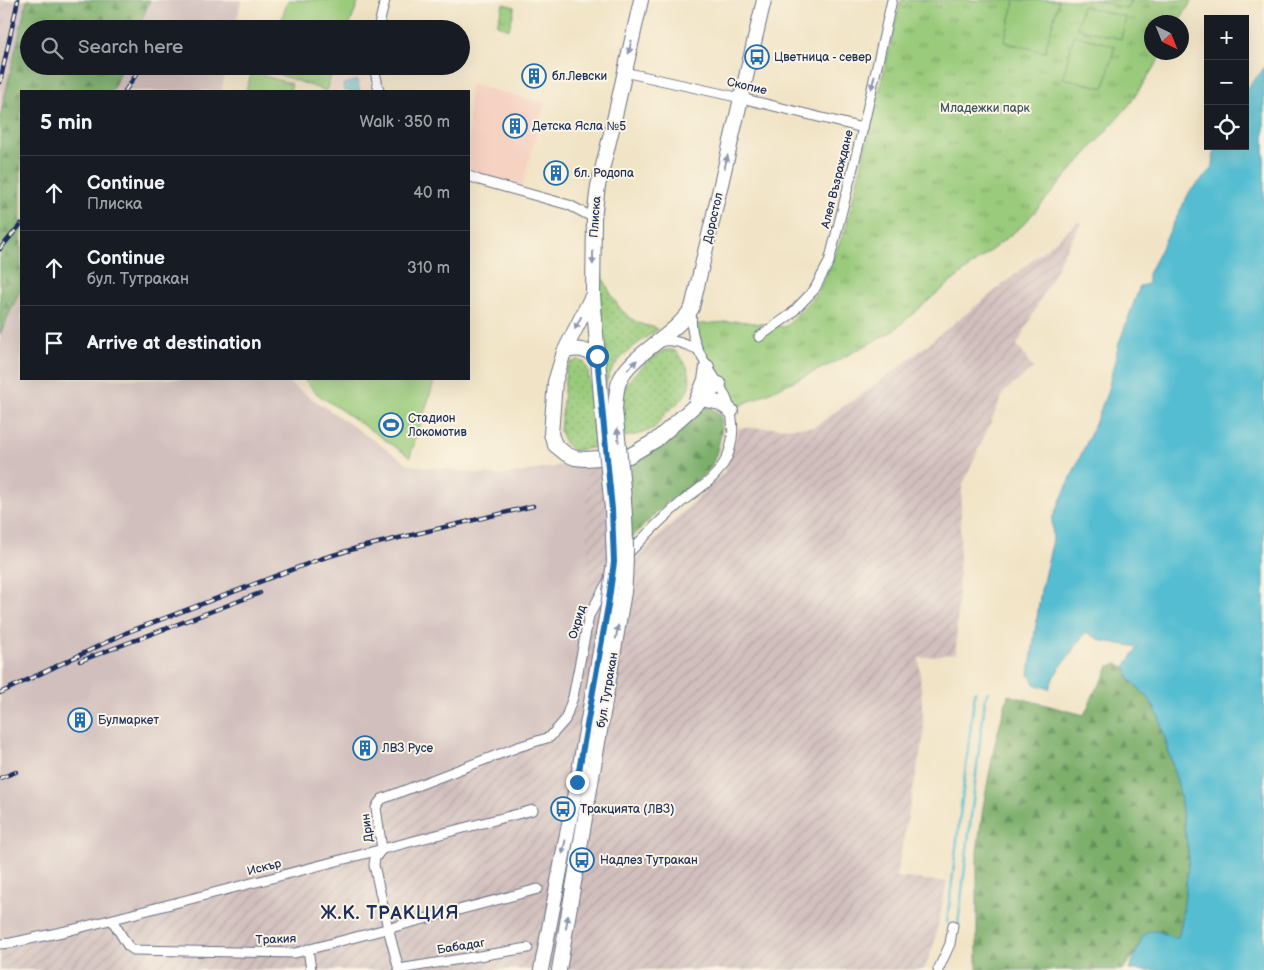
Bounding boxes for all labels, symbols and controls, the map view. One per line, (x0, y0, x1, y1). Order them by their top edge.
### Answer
north arrow (1144, 15, 1189, 60)
map controls (1204, 15, 1249, 150)
button: + (1204, 15, 1249, 60)
search box (20, 20, 470, 75)
icon: search (38, 34, 66, 62)
text: Search here (78, 36, 183, 59)
one-way arrow (626, 40, 634, 55)
bus stop icon: Цветница - север (744, 44, 770, 70)
place label: Цветница - север (774, 50, 872, 65)
button: − (1204, 60, 1249, 105)
building icon: бл.Левски (521, 63, 547, 89)
place label: бл.Левски (552, 69, 607, 84)
one-way arrow (869, 74, 877, 89)
street label: Скопие (725, 75, 769, 98)
park label: Младежки парк (940, 101, 1031, 116)
button: locate (1204, 105, 1249, 150)
text: 5 min (40, 110, 93, 135)
text: Walk · 350 m (359, 113, 450, 132)
building icon: Детска Ясла №5 (502, 113, 528, 139)
place label: Детска Ясла №5 (532, 119, 626, 134)
street label: Алея Възраждане (818, 128, 857, 231)
one-way arrow (722, 155, 730, 170)
building icon: бл. Родопа (543, 160, 569, 186)
place label: бл. Родопа (574, 166, 634, 181)
text: Continue (87, 172, 165, 195)
icon: ahead (40, 179, 68, 207)
text: 40 m (413, 184, 450, 203)
street label: Доростол (700, 191, 727, 245)
text: Плиска (87, 195, 143, 214)
street label: Плиска (587, 196, 604, 238)
text: Continue (87, 247, 165, 270)
one-way arrow (589, 251, 597, 267)
icon: ahead (40, 254, 68, 282)
text: 310 m (407, 259, 450, 278)
text: бул. Тутракан (87, 270, 189, 289)
one-way arrow (574, 316, 582, 330)
icon: arrive (40, 329, 68, 357)
text: Arrive at destination (87, 332, 262, 355)
route start (586, 345, 609, 368)
one-way arrow (626, 359, 638, 371)
place label: Стадион Локомотив (407, 411, 468, 440)
sports icon: Стадион Локомотив (378, 412, 404, 438)
one-way arrow (614, 427, 622, 443)
street label: Охрид (565, 603, 590, 641)
one-way arrow (614, 623, 622, 639)
street label: бул. Тутракан (593, 651, 622, 729)
building icon: Булмаркет (67, 707, 93, 733)
place label: Булмаркет (98, 713, 160, 728)
building icon: ЛВЗ Русе (352, 735, 378, 761)
place label: ЛВЗ Русе (381, 741, 434, 756)
route end (566, 771, 589, 794)
bus stop icon: Тракцията (ЛВЗ) (550, 796, 576, 822)
place label: Тракцията (ЛВЗ) (580, 802, 674, 817)
street label: Дрин (358, 813, 377, 843)
one-way arrow (560, 840, 568, 855)
bus stop icon: Надлез Тутракан (569, 847, 595, 873)
place label: Надлез Тутракан (600, 853, 698, 868)
street label: Искър (245, 856, 283, 879)
district label: Ж.К. ТРАКЦИЯ (321, 903, 459, 924)
one-way arrow (564, 914, 572, 930)
street label: Тракия (255, 931, 297, 948)
street label: Бабадаг (436, 935, 486, 958)

